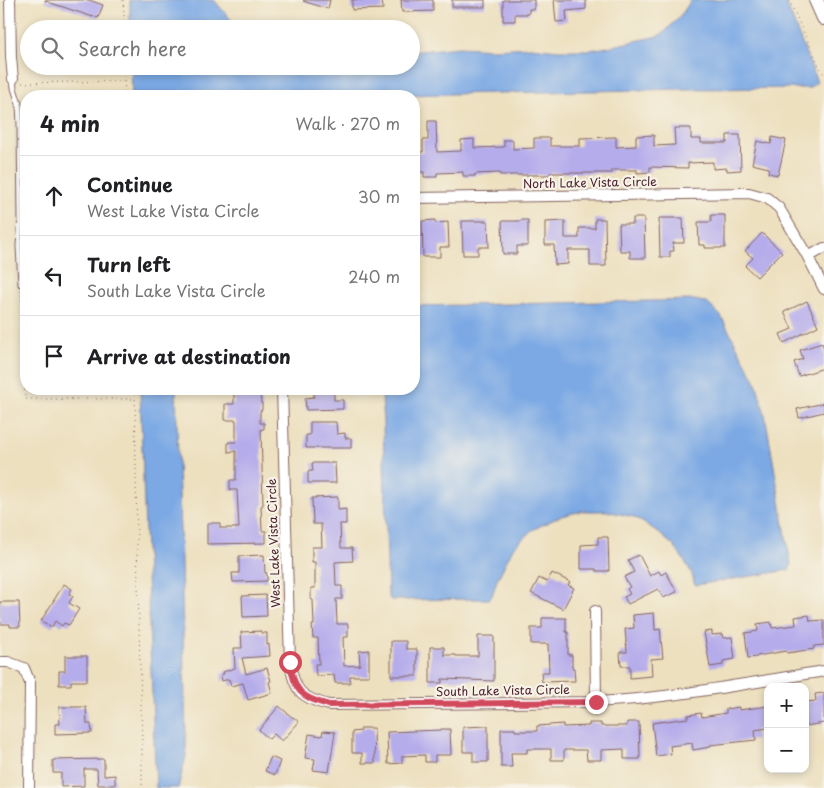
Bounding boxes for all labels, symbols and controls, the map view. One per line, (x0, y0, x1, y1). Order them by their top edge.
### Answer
search box (20, 20, 420, 75)
icon: search (38, 34, 66, 62)
text: Search here (78, 34, 187, 62)
text: 4 min (40, 107, 100, 139)
text: Walk · 270 m (296, 111, 400, 135)
text: Continue (87, 170, 173, 198)
street label: North Lake Vista Circle (523, 172, 657, 192)
icon: ahead (40, 182, 68, 210)
text: 30 m (358, 184, 400, 208)
text: West Lake Vista Circle (87, 198, 260, 222)
text: Turn left (87, 250, 171, 278)
icon: left (40, 262, 68, 290)
text: 240 m (348, 264, 400, 288)
text: South Lake Vista Circle (87, 278, 266, 302)
icon: arrive (40, 342, 68, 370)
text: Arrive at destination (87, 342, 291, 370)
street label: West Lake Vista Circle (262, 478, 284, 608)
route start (279, 651, 302, 674)
street label: South Lake Vista Circle (436, 680, 570, 700)
map controls (764, 683, 809, 773)
button: + (764, 683, 809, 728)
route end (585, 691, 608, 714)
button: − (764, 728, 809, 773)

